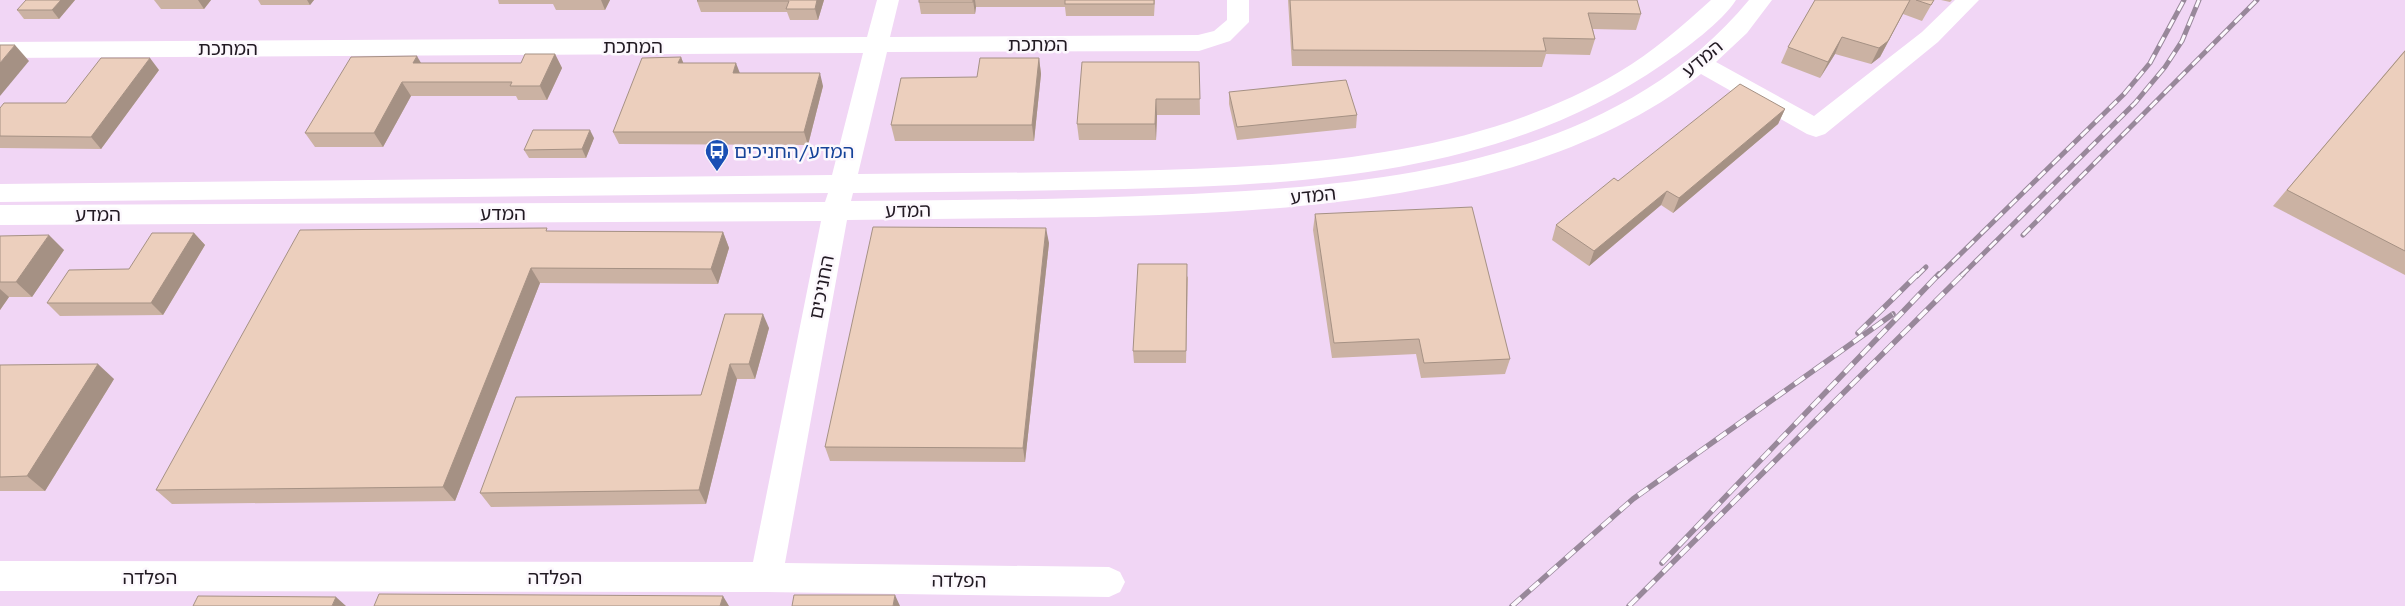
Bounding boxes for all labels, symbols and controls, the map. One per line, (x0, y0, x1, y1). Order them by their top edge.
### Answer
street label: המתכת (1008, 31, 1068, 58)
street label: המתכת (603, 33, 663, 60)
street label: המדע (1676, 33, 1729, 84)
street label: המתכת (198, 35, 258, 62)
bus stop icon: המדע/החניכים (704, 138, 730, 172)
place label: המדע/החניכים (734, 138, 855, 165)
street label: המדע (1289, 180, 1337, 211)
street label: המדע (885, 197, 931, 224)
street label: המדע (480, 200, 526, 227)
street label: המדע (75, 201, 121, 228)
street label: החניכים (802, 253, 841, 321)
street label: הפלדה (123, 564, 177, 591)
street label: הפלדה (528, 564, 582, 591)
street label: הפלדה (931, 567, 987, 594)

